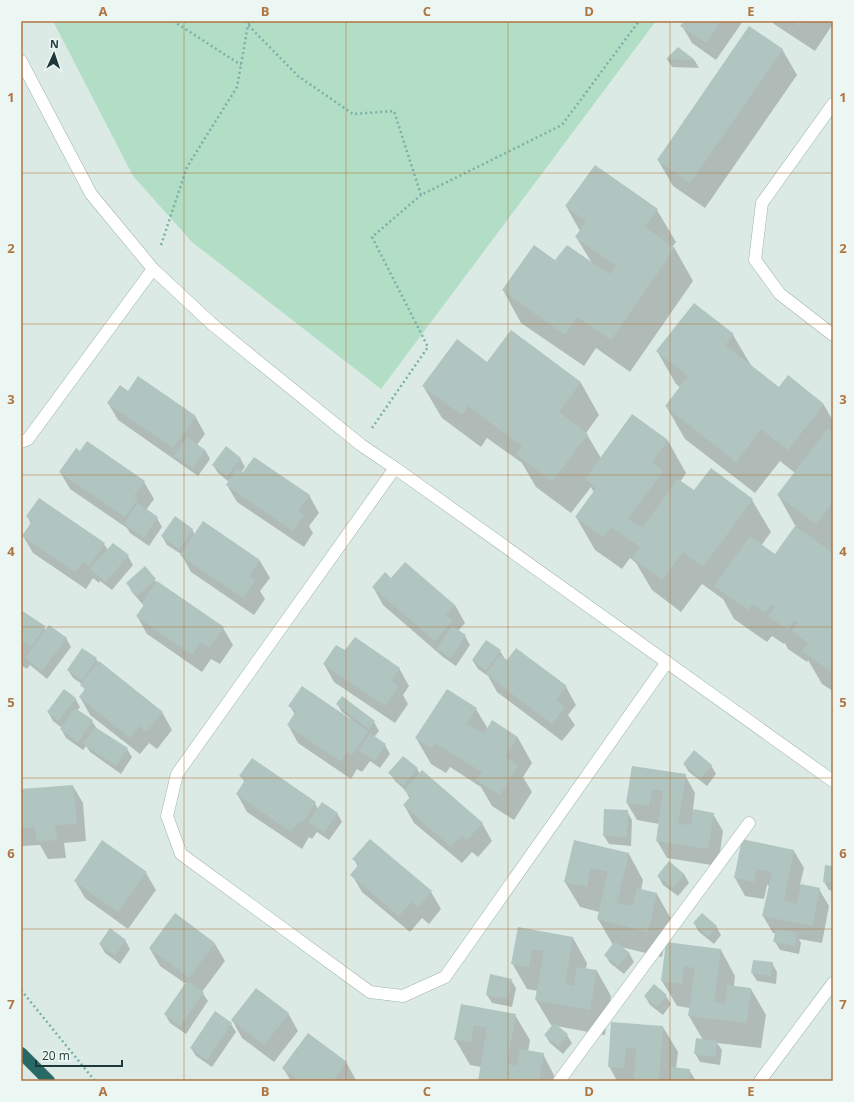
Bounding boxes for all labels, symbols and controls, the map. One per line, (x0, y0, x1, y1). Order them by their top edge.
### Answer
text: A (99, 2, 108, 20)
text: B (261, 2, 270, 20)
text: C (423, 2, 431, 20)
text: D (584, 2, 594, 20)
text: E (747, 2, 755, 20)
north arrow (34, 34, 74, 74)
text: N (50, 36, 59, 51)
text: 1 (7, 88, 15, 106)
text: 1 (839, 88, 847, 106)
text: 2 (7, 239, 15, 257)
text: 2 (839, 239, 847, 257)
text: 3 (7, 390, 15, 408)
text: 3 (839, 390, 847, 408)
text: 4 (7, 542, 15, 560)
text: 4 (839, 542, 847, 560)
text: 5 (7, 693, 15, 711)
text: 5 (839, 693, 847, 711)
text: 6 (7, 844, 15, 862)
text: 6 (839, 844, 847, 862)
text: 7 (7, 995, 15, 1013)
text: 7 (839, 995, 847, 1013)
scale bar (36, 1042, 122, 1068)
text: 20 m (42, 1047, 70, 1064)
text: A (99, 1082, 108, 1100)
text: B (261, 1082, 270, 1100)
text: C (423, 1082, 431, 1100)
text: D (584, 1082, 594, 1100)
text: E (747, 1082, 755, 1100)

